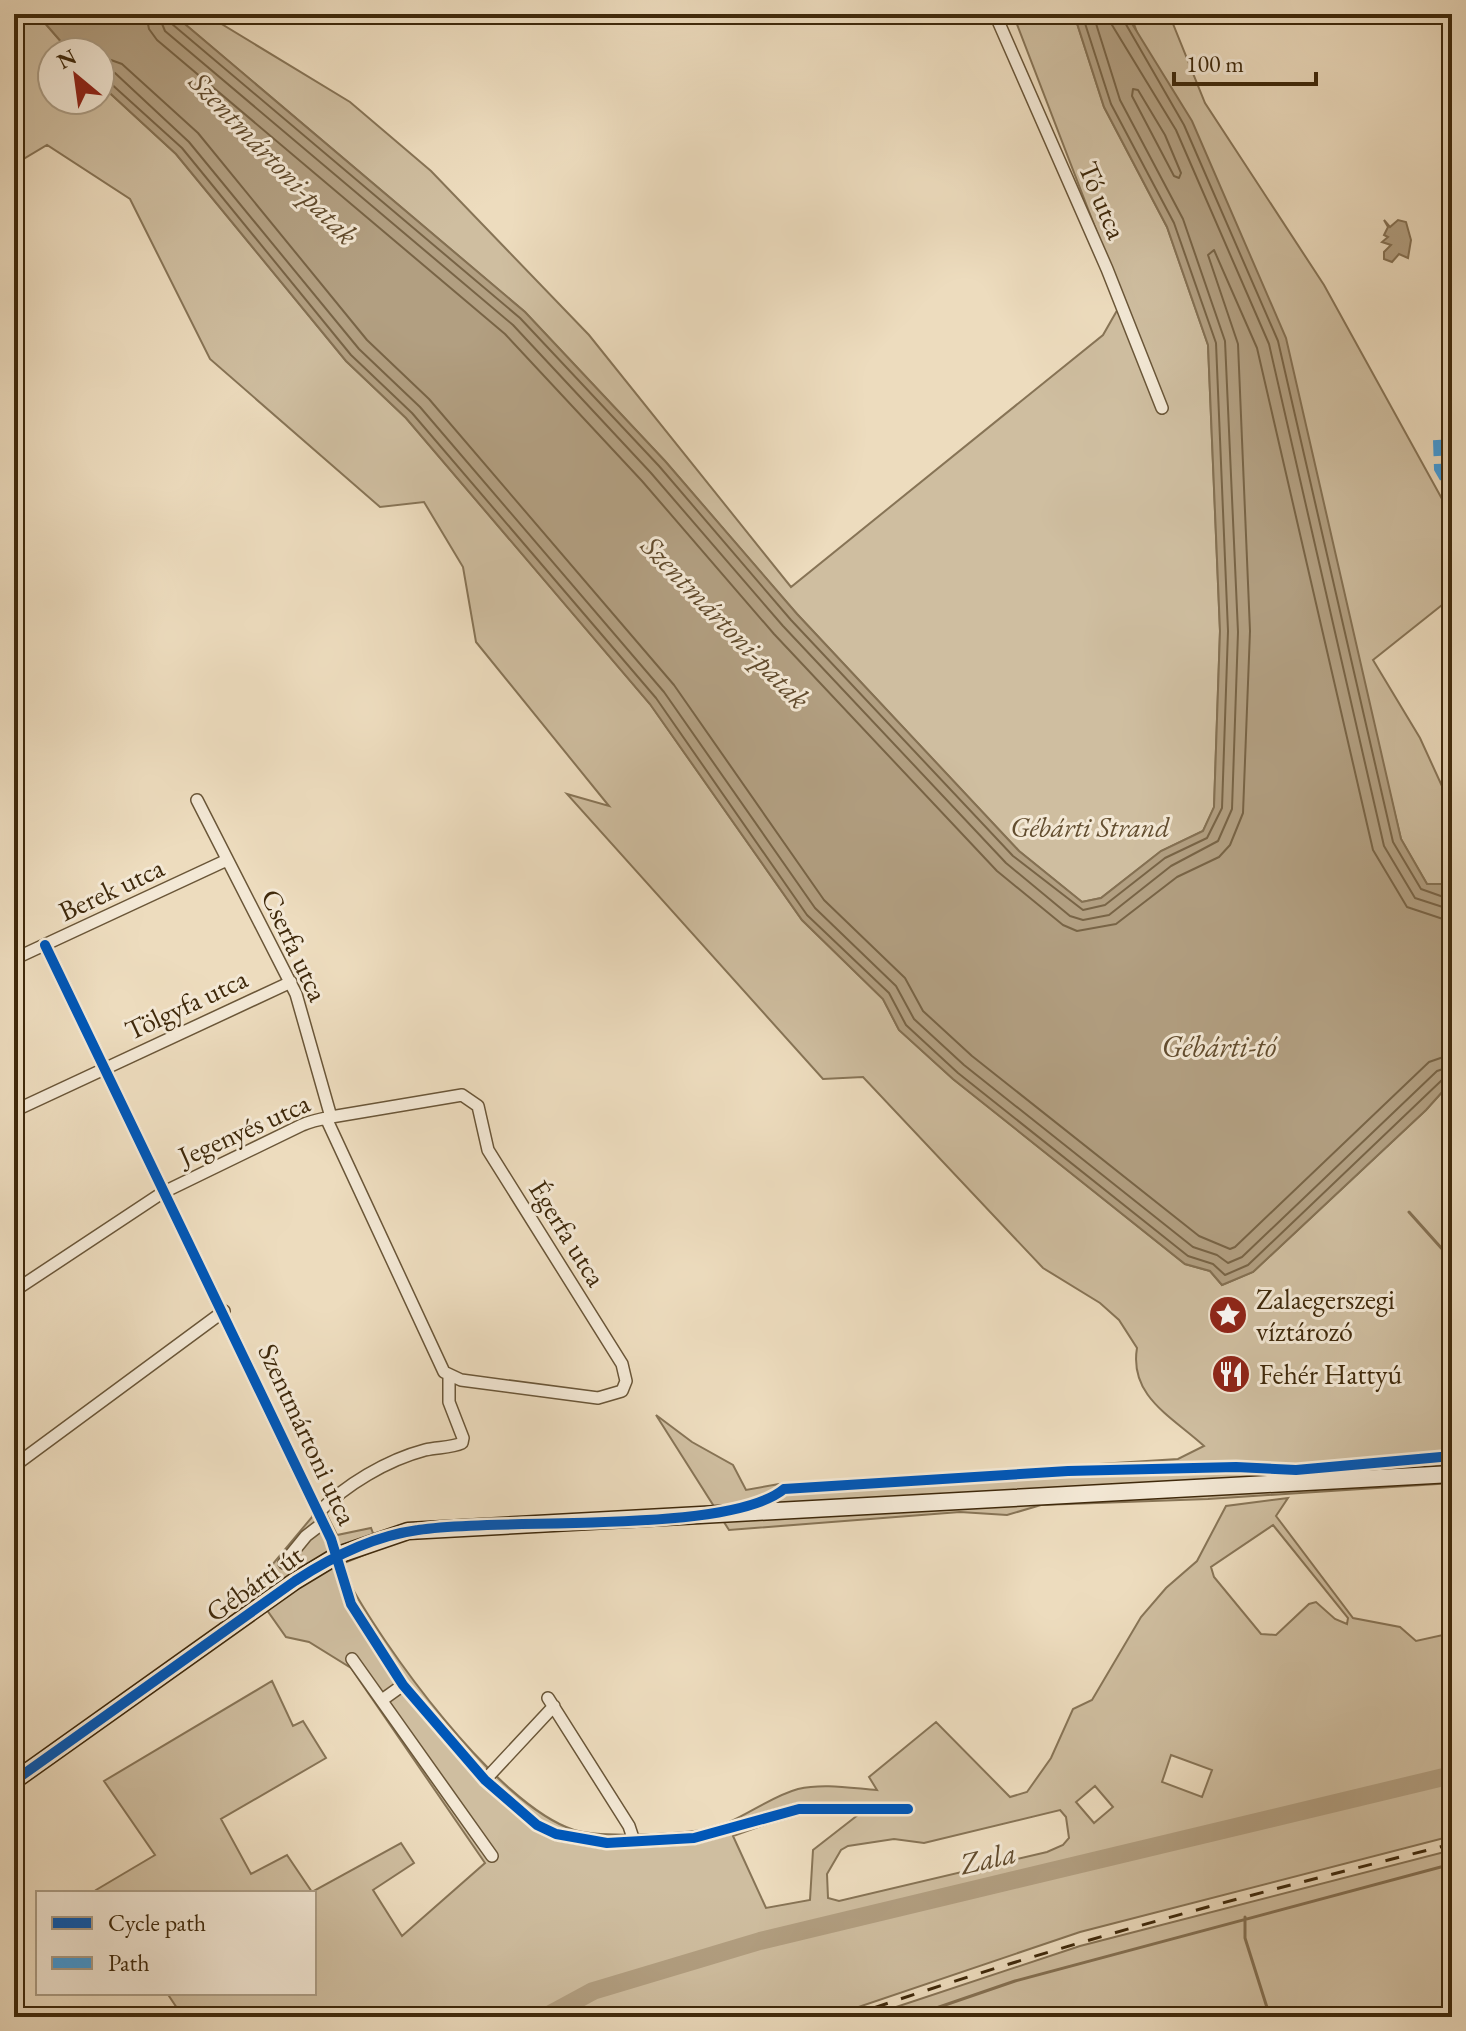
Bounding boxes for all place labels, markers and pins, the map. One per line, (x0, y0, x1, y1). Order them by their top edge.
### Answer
place label: Zalaegerszegi víztározó (1256, 1281, 1395, 1349)
place icon: Zalaegerszegi víztározó (1207, 1294, 1249, 1336)
restaurant icon: Fehér Hattyú (1210, 1353, 1252, 1395)
place label: Fehér Hattyú (1259, 1356, 1402, 1392)

